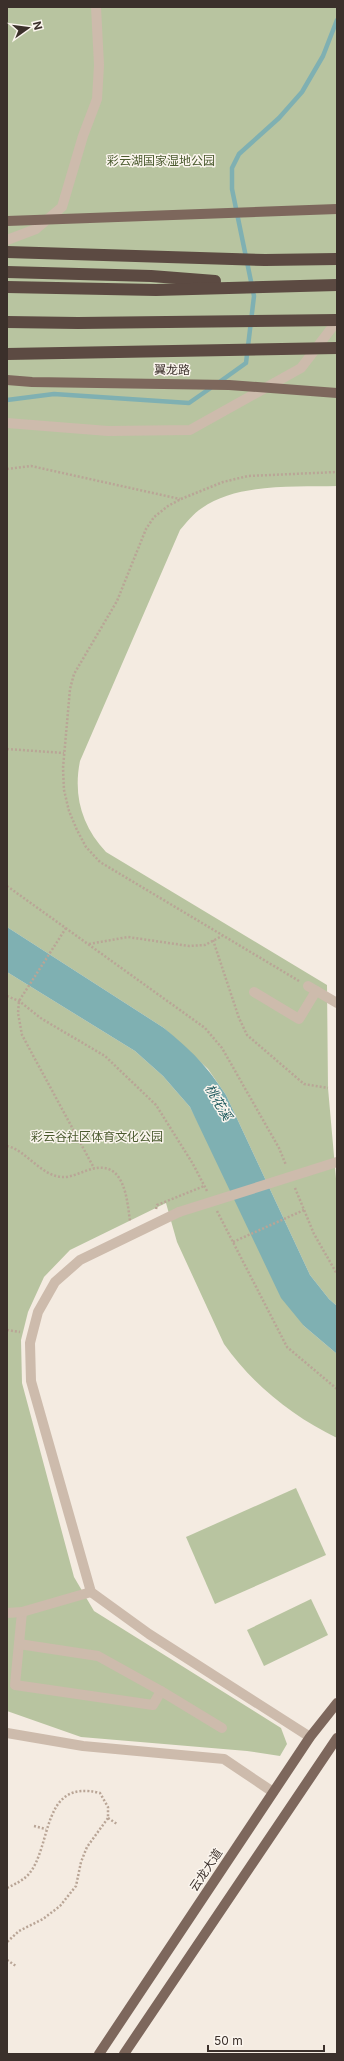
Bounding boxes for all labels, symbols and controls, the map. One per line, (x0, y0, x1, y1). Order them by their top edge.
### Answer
north arrow (8, 8, 48, 48)
text: N (30, 20, 46, 31)
park label: 彩云湖国家湿地公园 (107, 153, 215, 168)
street label: 翼龙路 (154, 362, 190, 377)
water label: 桃花溪 (202, 1081, 237, 1125)
park label: 彩云谷社区体育文化公园 (31, 1129, 163, 1144)
street label: 云龙大道 (186, 1846, 225, 1894)
scale bar (208, 2027, 324, 2053)
text: 50 m (214, 2033, 243, 2048)

